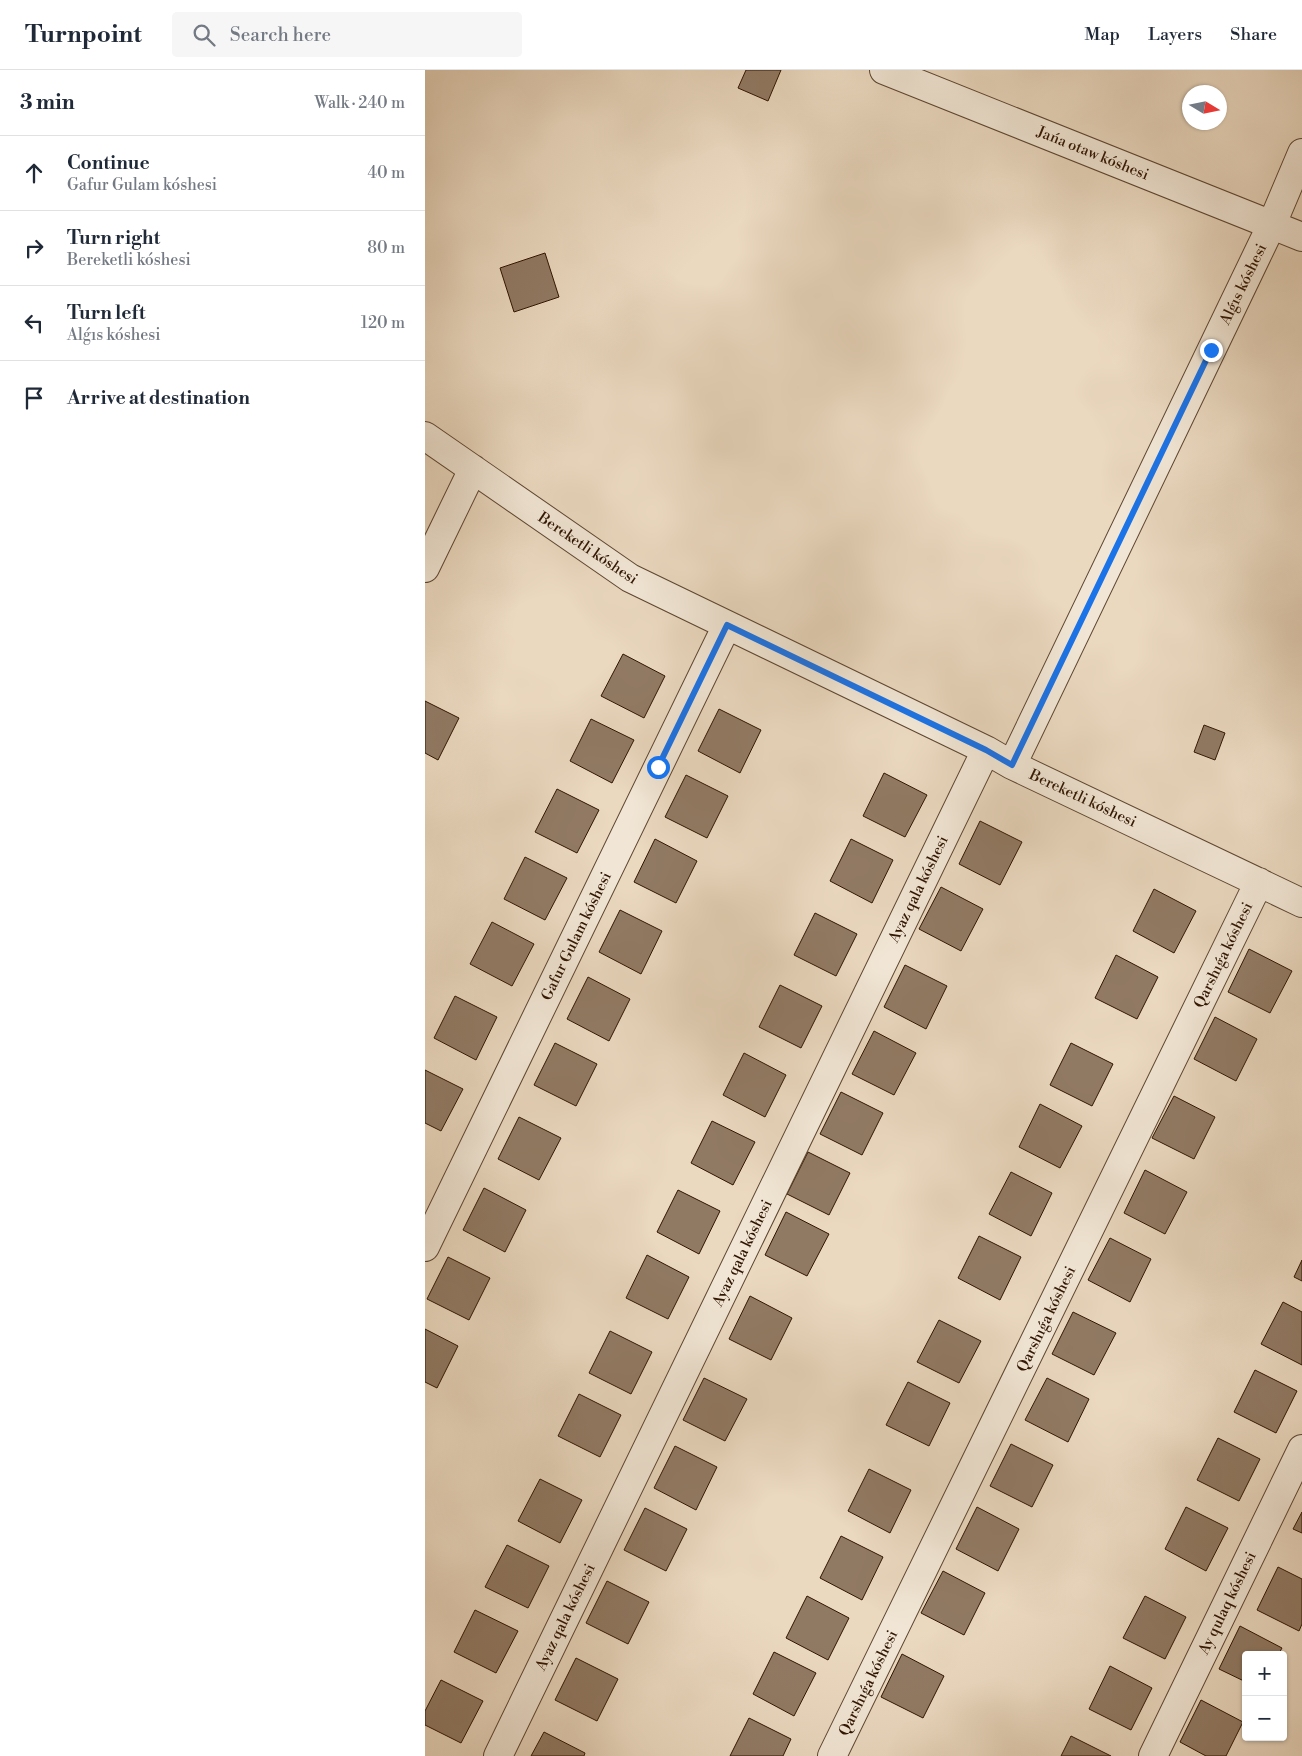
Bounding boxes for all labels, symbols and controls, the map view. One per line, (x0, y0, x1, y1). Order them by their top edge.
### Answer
search box (172, 12, 522, 57)
text: Turnpoint (25, 20, 142, 50)
icon: search (190, 21, 218, 49)
text: Search here (230, 23, 331, 47)
text: Map (1085, 23, 1120, 46)
text: Layers (1148, 23, 1202, 46)
text: Share (1230, 23, 1277, 46)
north arrow (1182, 85, 1227, 130)
text: 3 min (20, 90, 75, 116)
text: Walk · 240 m (314, 93, 405, 113)
street label: Jańa otaw kóshesi (1033, 122, 1152, 185)
text: Continue (67, 151, 150, 175)
icon: ahead (20, 159, 48, 187)
text: 40 m (368, 163, 405, 183)
text: Gafur Gulam kóshesi (67, 175, 217, 195)
text: Turn right (67, 226, 160, 250)
icon: right (20, 234, 48, 262)
text: 80 m (367, 238, 405, 258)
street label: Alǵıs kóshesi (1215, 241, 1271, 329)
text: Bereketli kóshesi (67, 250, 191, 270)
text: Turn left (67, 301, 146, 325)
icon: left (20, 309, 48, 337)
text: 120 m (361, 313, 405, 333)
text: Alǵıs kóshesi (67, 325, 161, 345)
route end (1200, 339, 1223, 362)
icon: arrive (20, 384, 48, 412)
text: Arrive at destination (67, 386, 250, 410)
street label: Bereketli kóshesi (533, 508, 641, 589)
route start (647, 756, 670, 779)
street label: Bereketli kóshesi (1025, 765, 1139, 832)
street label: Ayaz qala kóshesi (884, 833, 953, 947)
street label: Gafur Gulam kóshesi (537, 869, 616, 1004)
street label: Qarshıǵa kóshesi (1190, 899, 1257, 1011)
street label: Ayaz qala kóshesi (708, 1197, 777, 1311)
street label: Qarshıǵa kóshesi (1013, 1263, 1080, 1375)
street label: Ay qulaq kóshesi (1194, 1549, 1261, 1659)
street label: Ayaz qala kóshesi (531, 1561, 600, 1675)
street label: Qarshıǵa kóshesi (835, 1627, 902, 1739)
map controls (1242, 1651, 1287, 1741)
button: + (1242, 1651, 1287, 1696)
button: − (1242, 1696, 1287, 1741)

